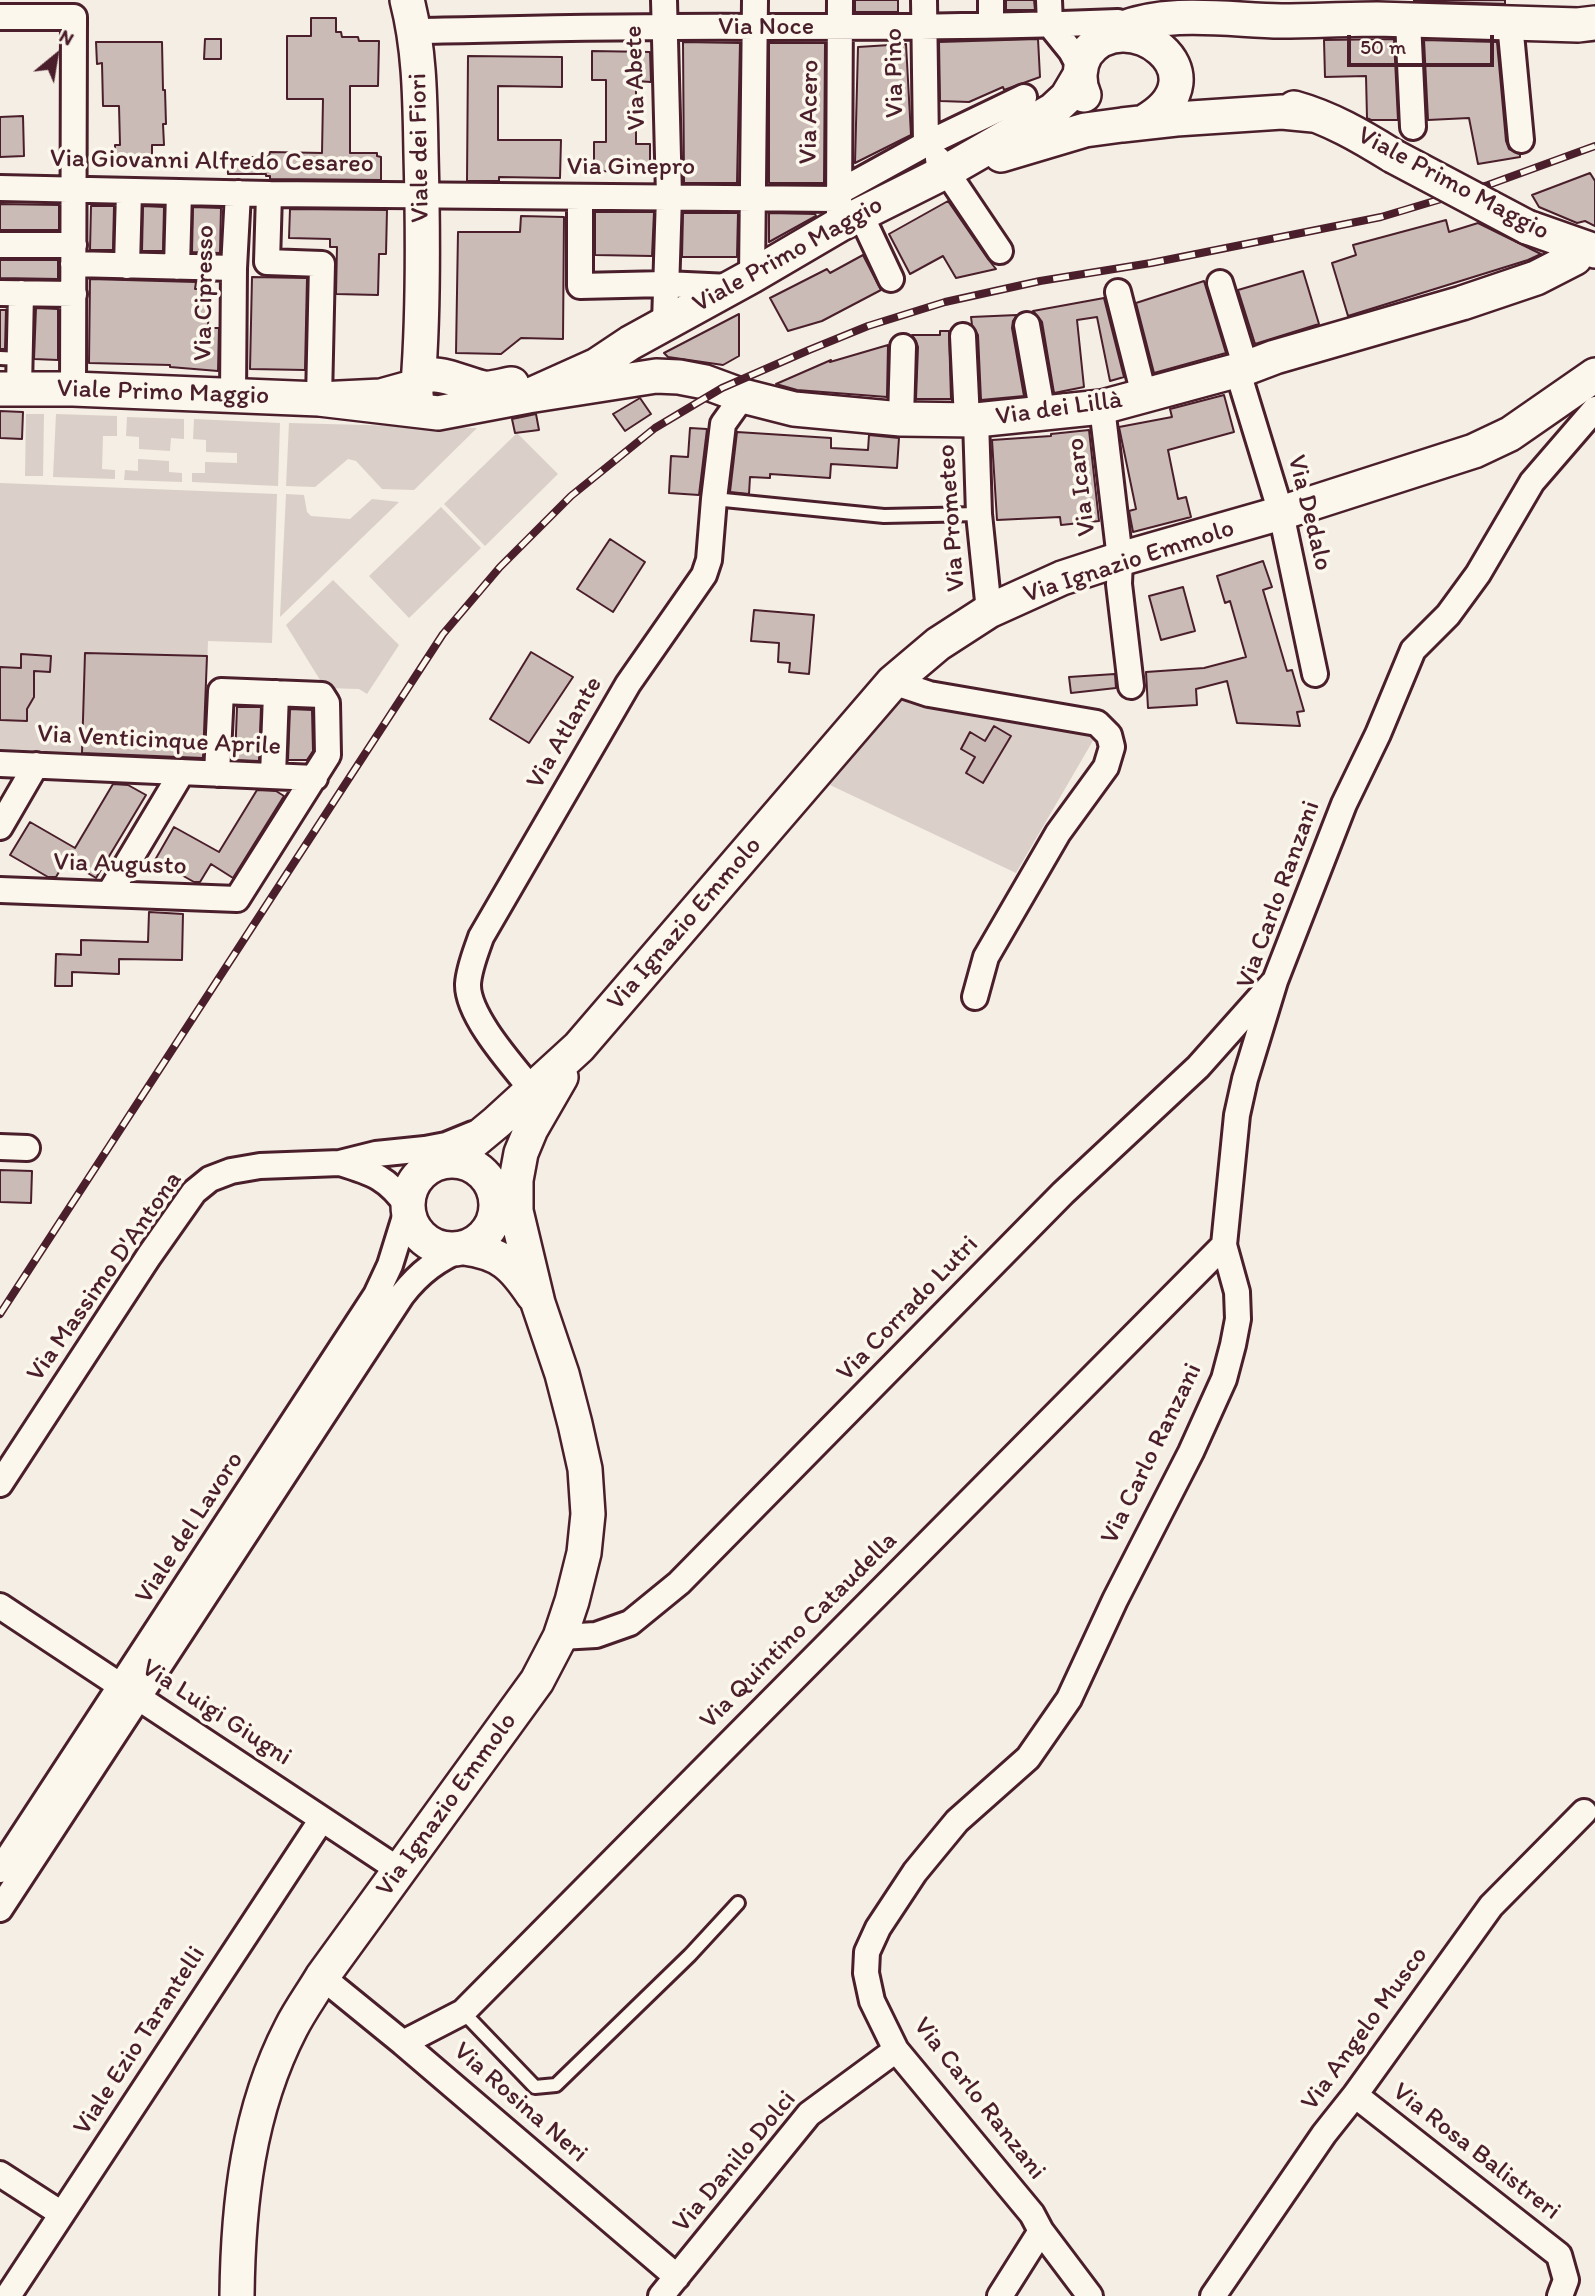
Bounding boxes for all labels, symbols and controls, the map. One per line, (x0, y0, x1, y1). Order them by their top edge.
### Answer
street label: Via Noce (718, 11, 814, 43)
north arrow (21, 21, 91, 91)
scale bar (1350, 21, 1497, 65)
text: N (55, 24, 78, 51)
street label: Via Abete (619, 25, 653, 131)
street label: Via Pino (879, 28, 911, 118)
text: 50 m (1360, 34, 1406, 59)
street label: Via Acero (793, 59, 827, 165)
street label: Viale dei Fiori (403, 73, 437, 223)
street label: Viale Primo Maggio (1352, 120, 1554, 248)
street label: Via Giovanni Alfredo Cesareo (50, 144, 374, 180)
street label: Via Ginepro (567, 151, 695, 183)
street label: Viale Primo Maggio (687, 190, 889, 320)
street label: Via Cipresso (188, 225, 222, 361)
street label: Viale Primo Maggio (56, 374, 270, 412)
street label: Via dei Lillà (994, 385, 1124, 433)
street label: Via Icaro (1060, 436, 1104, 538)
street label: Via Prometeo (931, 443, 973, 593)
street label: Via Dedalo (1280, 452, 1338, 574)
street label: Via Ignazio Emmolo (1020, 513, 1238, 611)
street label: Via Atlante (520, 671, 610, 795)
street label: Via Venticinque Aprile (36, 719, 282, 763)
street label: Via Carlo Ranzani (1231, 797, 1327, 993)
street label: Via Ignazio Emmolo (601, 831, 769, 1017)
street label: Via Augusto (53, 847, 187, 883)
street label: Via Massimo D'Antona (21, 1166, 189, 1388)
street label: Via Corrado Lutri (831, 1230, 985, 1388)
street label: Via Carlo Ranzani (1095, 1358, 1209, 1550)
street label: Viale del Lavoro (129, 1446, 251, 1610)
street label: Via Quintino Cataudella (694, 1526, 904, 1736)
street label: Via Luigi Giugni (135, 1653, 297, 1773)
street label: Via Ignazio Emmolo (370, 1707, 524, 1903)
street label: Viale Ezio Tarantelli (67, 1941, 213, 2141)
street label: Via Angelo Musco (1295, 1941, 1435, 2117)
street label: Via Carlo Ranzani (906, 2012, 1052, 2186)
street label: Via Rosina Neri (446, 2036, 594, 2170)
street label: Via Rosa Balistreri (1386, 2077, 1566, 2227)
street label: Via Danilo Dolci (667, 2085, 803, 2239)

